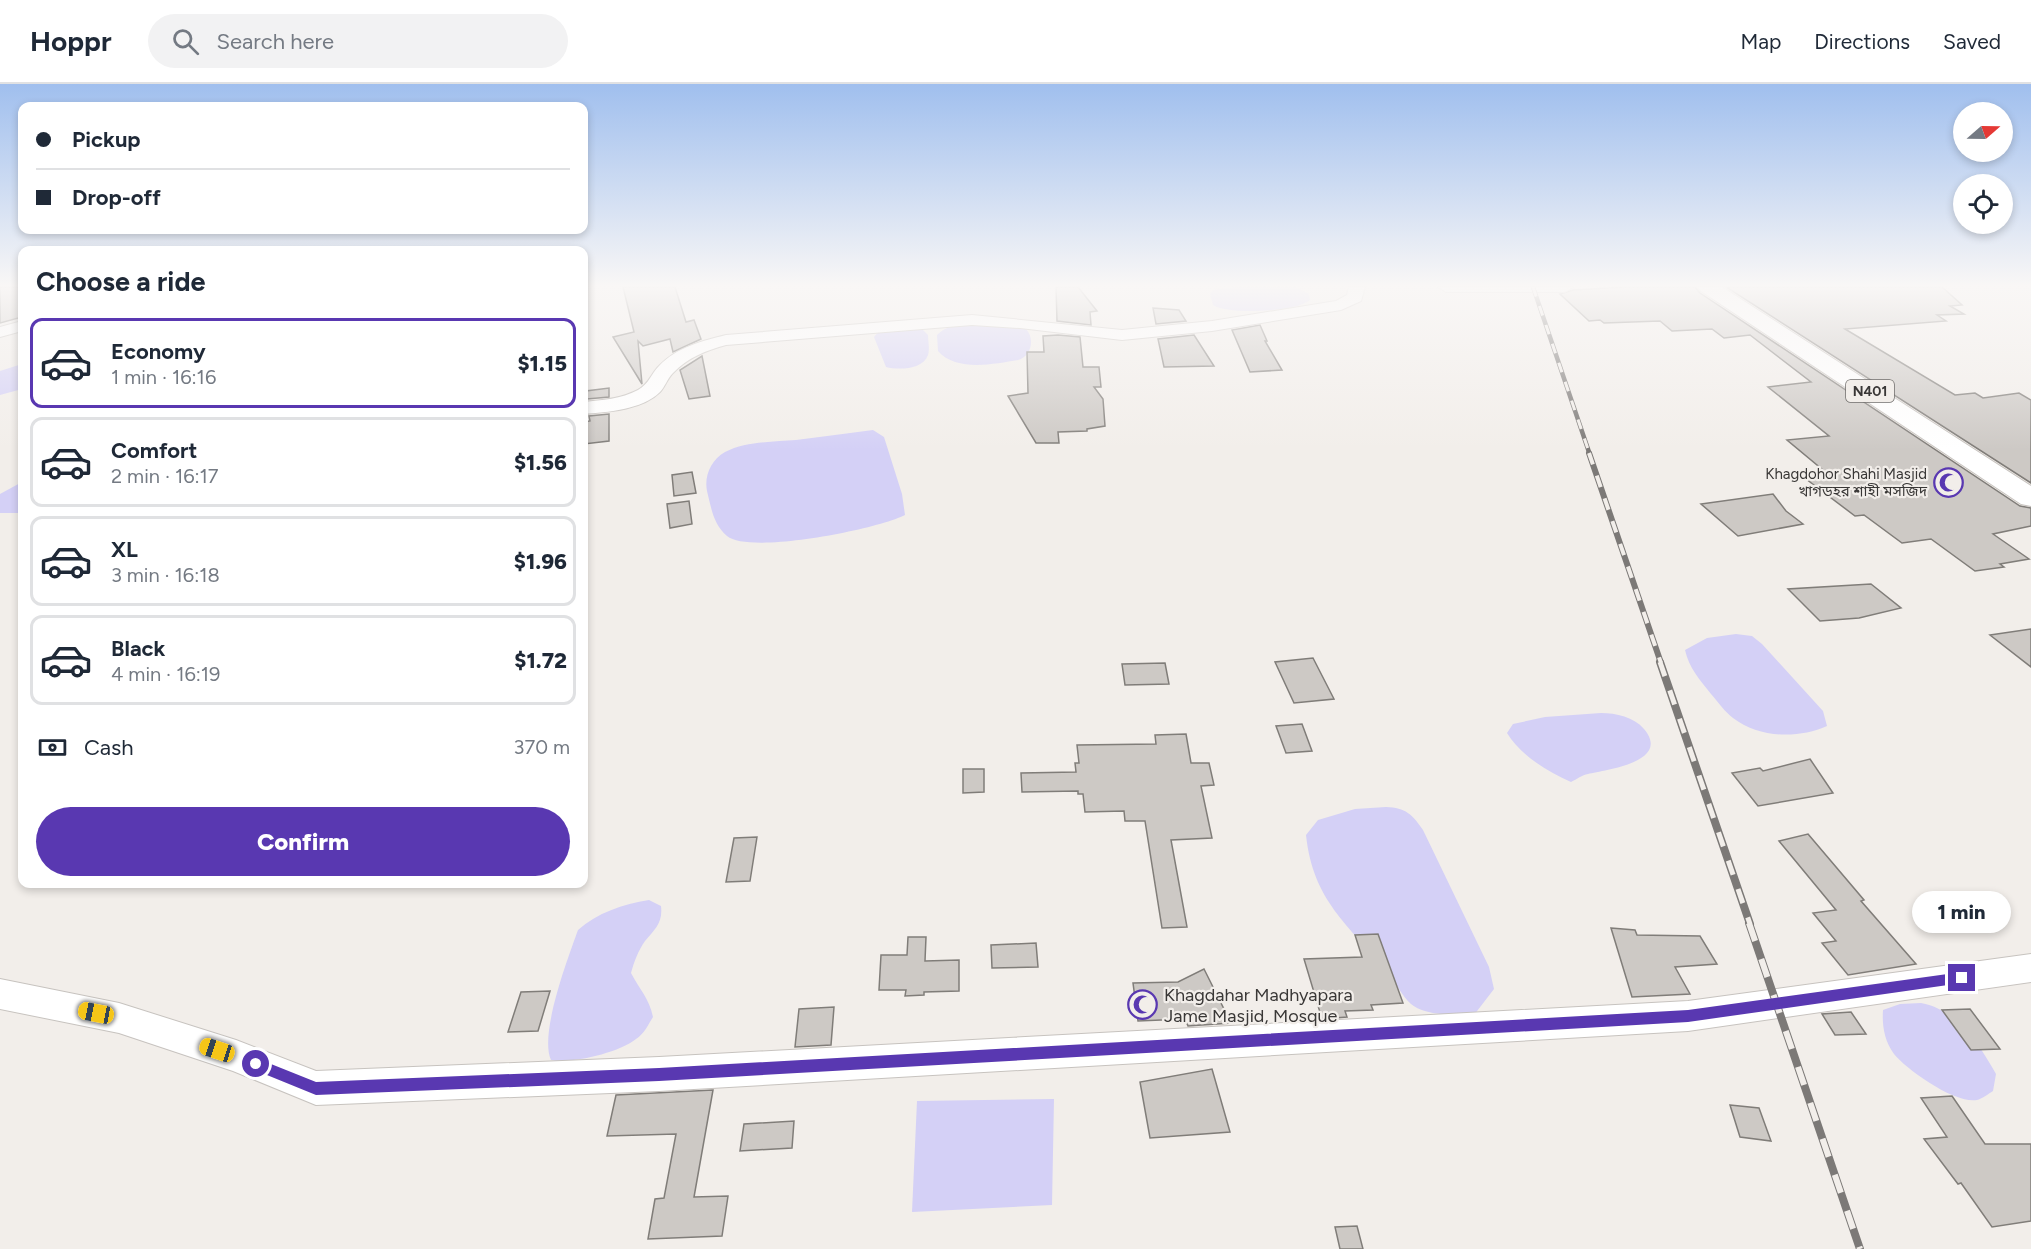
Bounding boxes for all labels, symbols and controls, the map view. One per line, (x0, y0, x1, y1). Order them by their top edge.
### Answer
search box (148, 14, 568, 68)
text: Hoppr (30, 24, 112, 58)
icon: search (169, 25, 202, 58)
text: Search here (217, 28, 334, 55)
text: Map (1740, 29, 1781, 54)
text: Directions (1814, 29, 1910, 54)
text: Saved (1943, 29, 2001, 54)
north arrow (1953, 102, 2013, 162)
map controls (1953, 102, 2013, 234)
text: Pickup (72, 126, 141, 153)
button: locate (1953, 174, 2013, 234)
text: Drop-off (72, 184, 161, 211)
text: Choose a ride (36, 265, 205, 298)
icon: car (39, 336, 93, 390)
text: Economy (111, 338, 206, 365)
text: $1.15 (517, 350, 567, 377)
text: 1 min · 16:16 (111, 365, 216, 389)
road number: N401 (1846, 380, 1894, 402)
icon: car (39, 435, 93, 489)
text: Comfort (111, 437, 197, 464)
text: $1.56 (514, 449, 567, 476)
text: 2 min · 16:17 (111, 464, 219, 488)
place label: Khagdohor Shahi Masjid খাগডহর শাহী মসজিদ (1765, 465, 1928, 500)
mosque icon: Khagdohor Shahi Masjid খাগডহর শাহী মসজিদ (1932, 467, 1964, 499)
icon: car (39, 534, 93, 588)
text: XL (111, 536, 138, 563)
text: $1.96 (514, 548, 567, 575)
text: 3 min · 16:18 (111, 563, 220, 587)
icon: car (39, 633, 93, 687)
text: Black (111, 635, 165, 662)
text: $1.72 (514, 647, 567, 674)
text: 4 min · 16:19 (111, 662, 220, 686)
icon: cash (36, 731, 69, 764)
text: Cash (84, 734, 134, 761)
text: 370 m (514, 735, 570, 759)
button: Confirm (36, 807, 570, 876)
callout: 1 min (1912, 891, 2012, 933)
text: 1 min (1938, 900, 1985, 924)
route end (1948, 964, 1975, 991)
place label: Khagdahar Madhyapara Jame Masjid, Mosque (1164, 984, 1353, 1027)
mosque icon: Khagdahar Madhyapara Jame Masjid, Mosque (1127, 989, 1159, 1021)
car (77, 1001, 115, 1025)
car (197, 1036, 237, 1064)
route start (242, 1050, 269, 1077)

